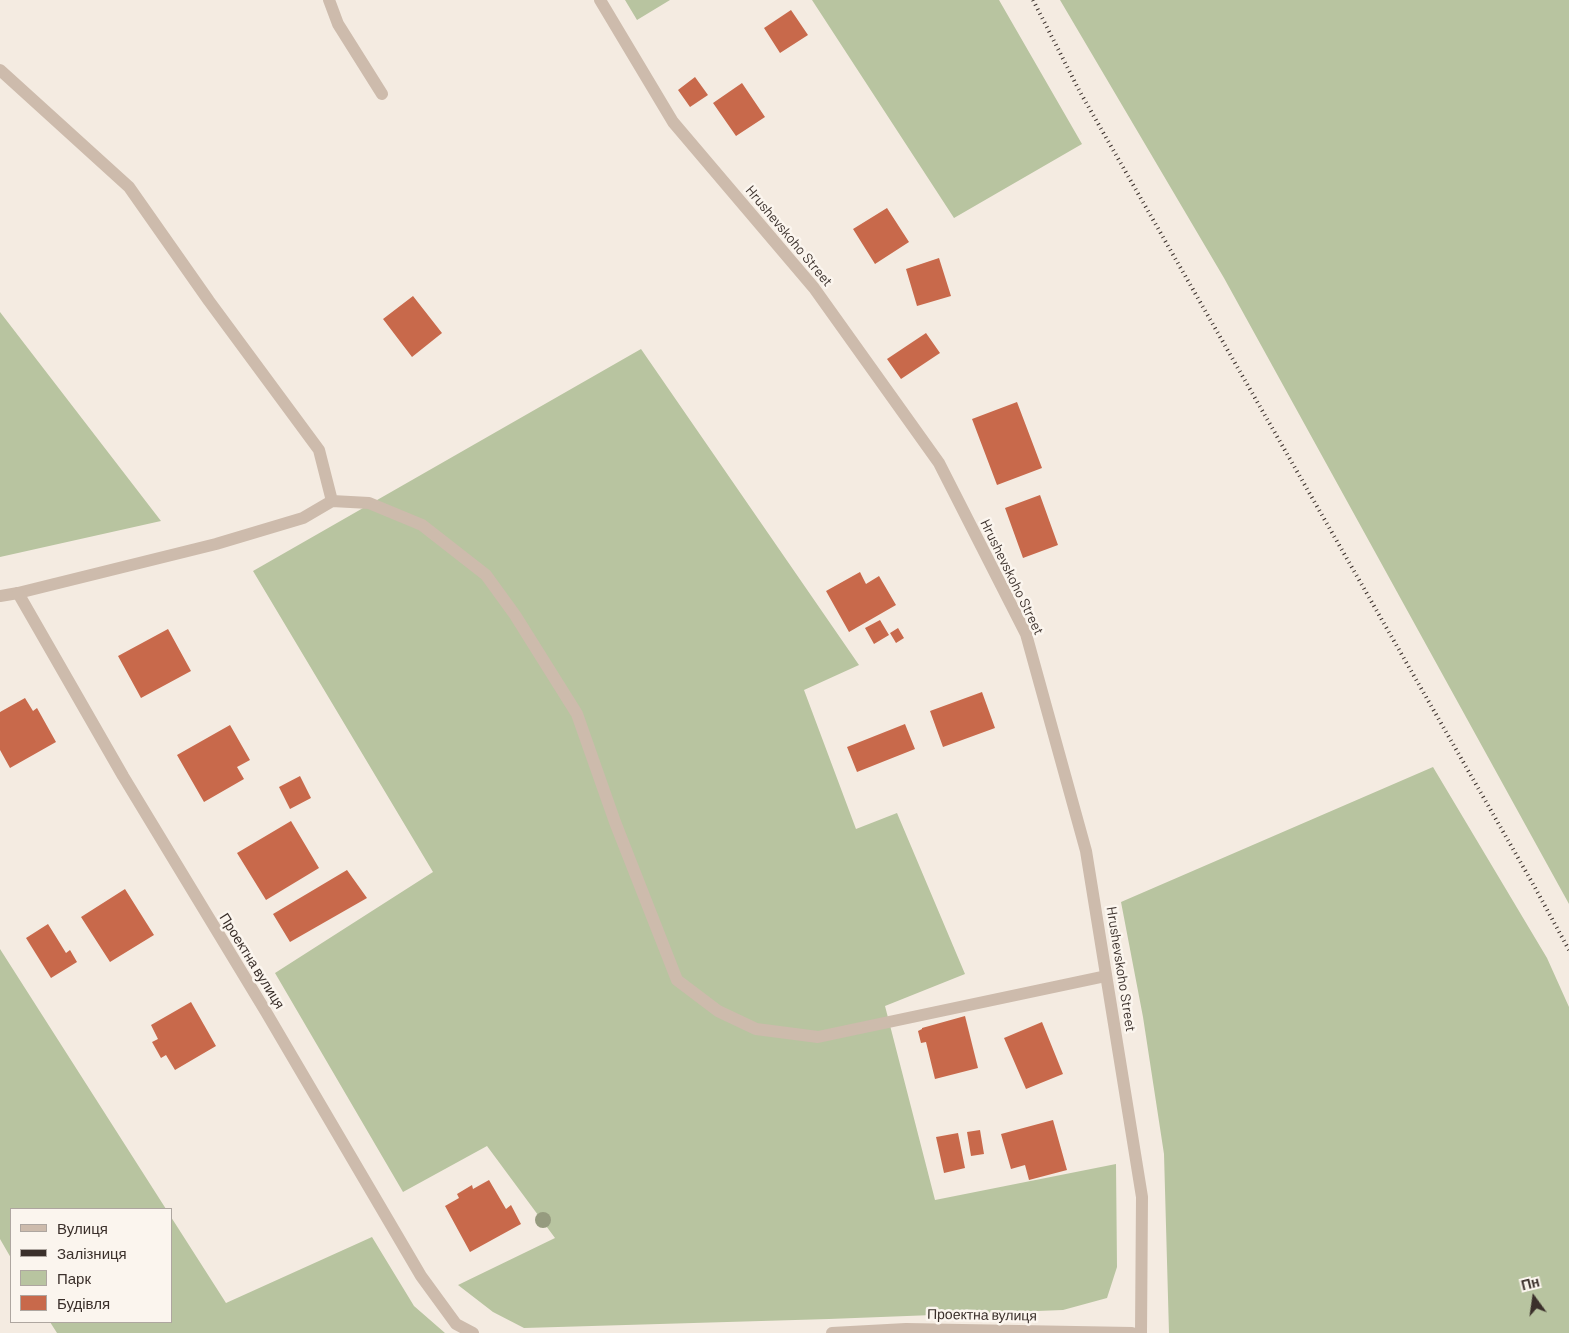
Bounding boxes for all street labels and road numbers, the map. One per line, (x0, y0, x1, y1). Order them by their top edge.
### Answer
street label: Hrushevskoho Street (742, 182, 836, 290)
street label: Hrushevskoho Street (977, 516, 1047, 638)
street label: Hrushevskoho Street (1103, 905, 1139, 1033)
street label: Проектна вулиця (216, 910, 288, 1012)
street label: Проектна вулиця (927, 1306, 1037, 1324)

